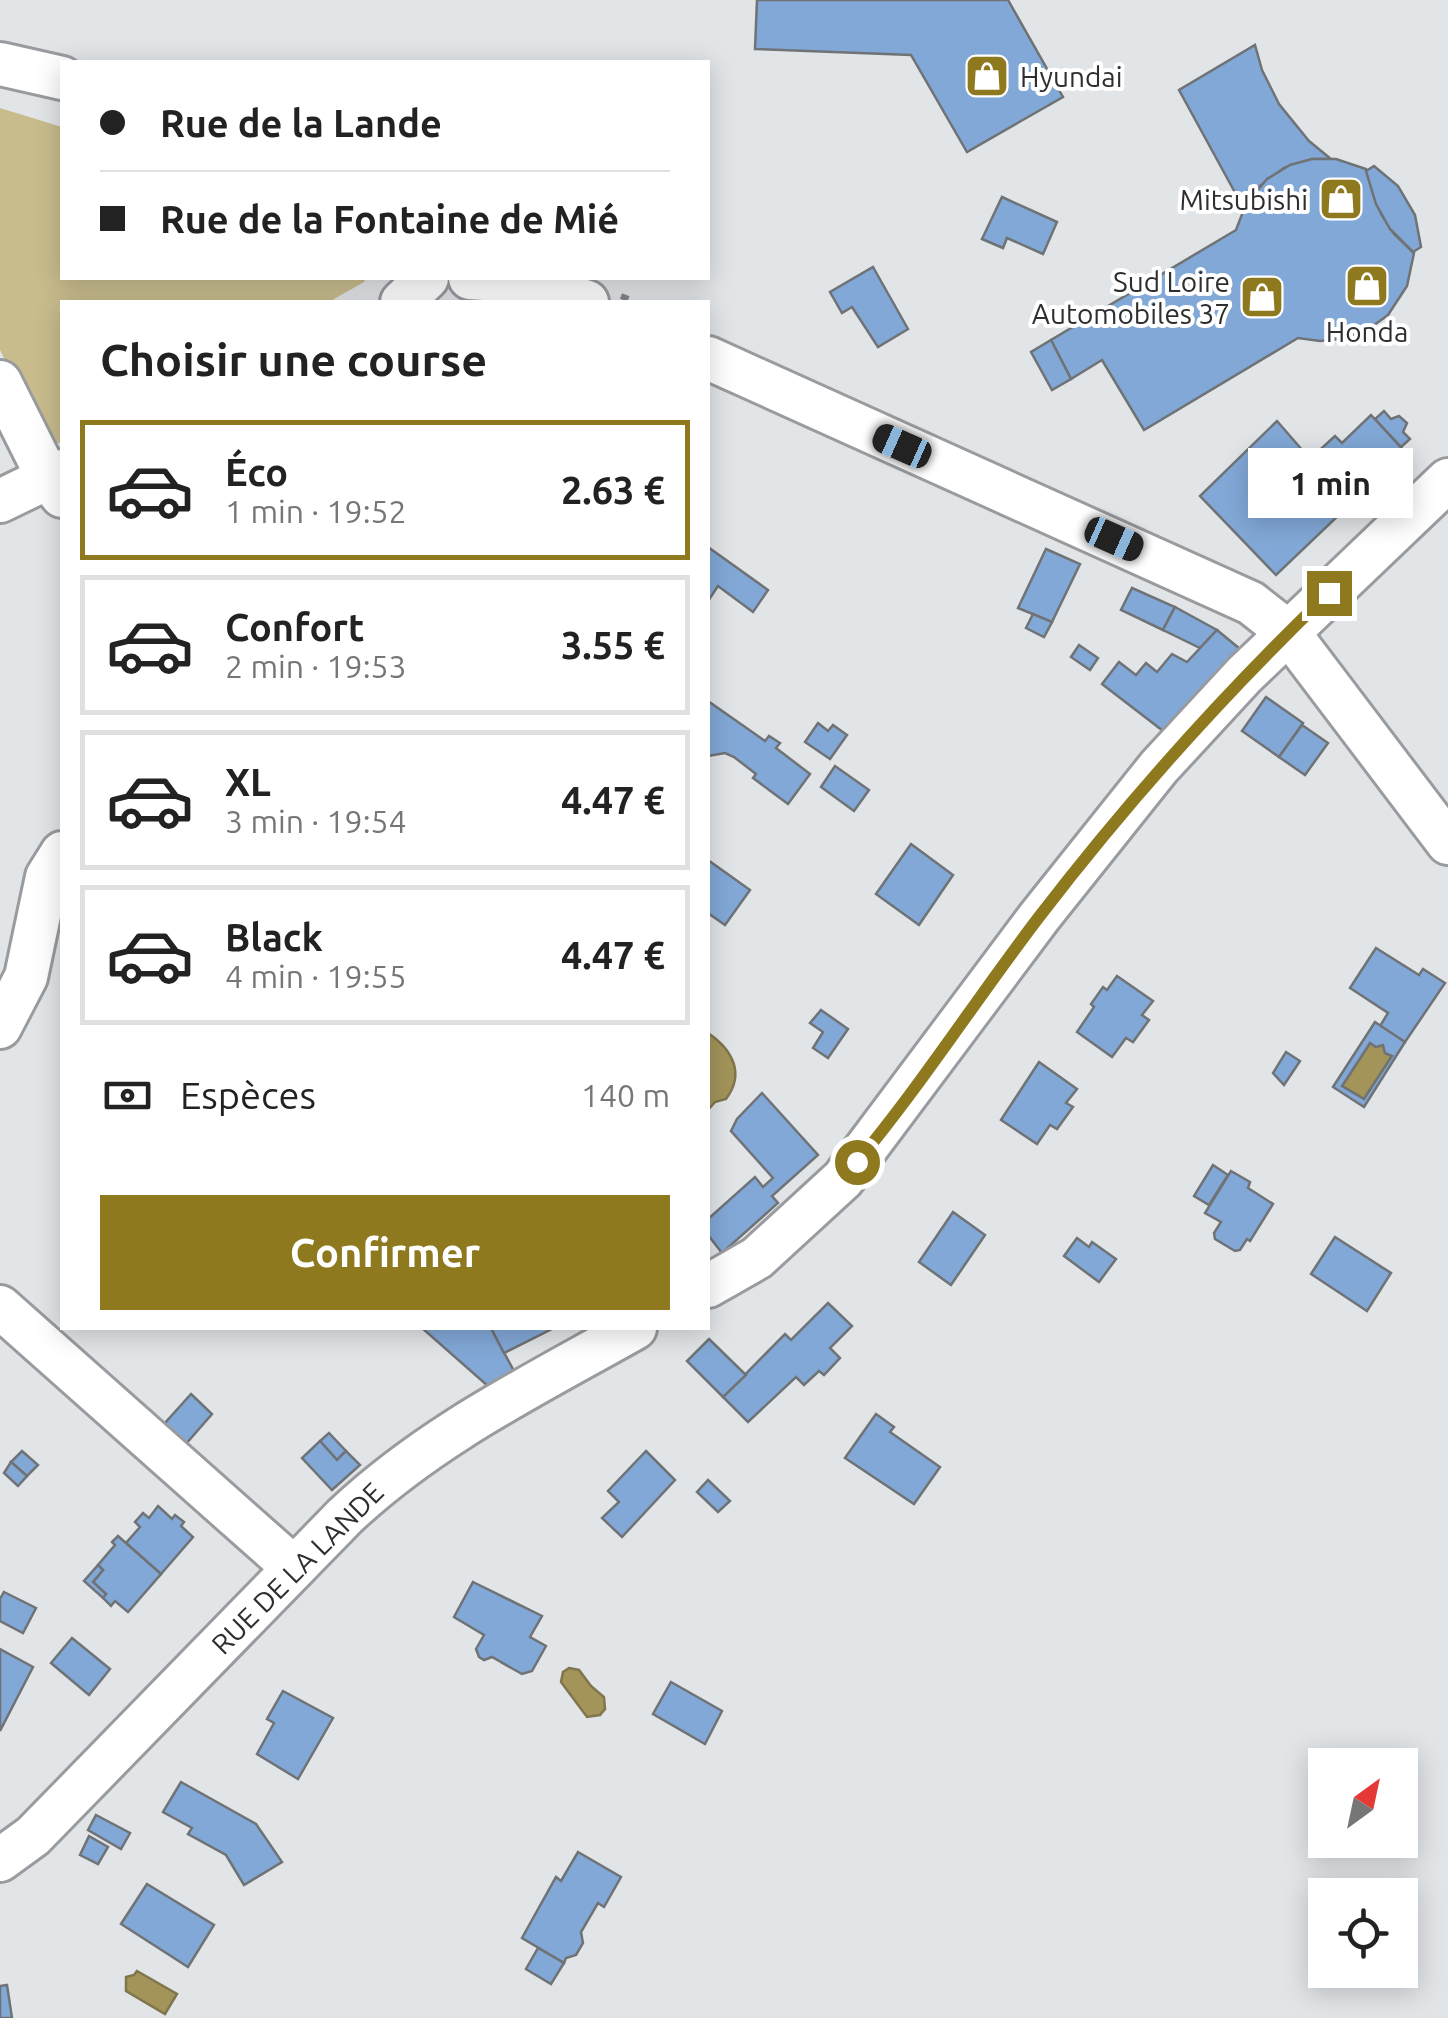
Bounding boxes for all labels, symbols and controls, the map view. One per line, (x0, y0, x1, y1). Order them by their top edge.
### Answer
shop icon: Hyundai (964, 53, 1010, 99)
place label: Hyundai (1020, 61, 1123, 92)
text: Rue de la Lande (160, 102, 442, 144)
shop icon: Mitsubishi (1318, 176, 1364, 222)
place label: Mitsubishi (1180, 184, 1308, 215)
text: Rue de la Fontaine de Mié (160, 198, 619, 240)
shop icon: Honda (1344, 263, 1390, 309)
place label: Sud Loire Automobiles 37 (1032, 266, 1230, 329)
shop icon: Sud Loire Automobiles 37 (1239, 274, 1285, 320)
place label: Honda (1326, 316, 1408, 347)
text: Choisir une course (100, 334, 487, 385)
car (868, 420, 936, 472)
icon: car (105, 445, 195, 535)
callout: 1 min (1246, 448, 1412, 518)
text: Éco (225, 451, 288, 493)
text: 1 min (1290, 465, 1371, 501)
text: 2.63 € (561, 469, 665, 511)
text: 1 min · 19:52 (225, 493, 407, 529)
car (1080, 513, 1148, 565)
route end (1307, 571, 1352, 616)
icon: car (105, 600, 195, 690)
text: Confort (225, 606, 364, 648)
text: 3.55 € (561, 624, 665, 666)
text: 2 min · 19:53 (225, 648, 407, 684)
icon: car (105, 755, 195, 845)
text: XL (225, 761, 271, 803)
text: 4.47 € (561, 779, 665, 821)
text: 3 min · 19:54 (225, 803, 407, 839)
icon: car (105, 910, 195, 1000)
text: Black (225, 916, 323, 958)
text: 4.47 € (561, 934, 665, 976)
text: 4 min · 19:55 (225, 958, 407, 994)
icon: cash (100, 1068, 155, 1123)
text: Espèces (180, 1074, 316, 1116)
text: 140 m (581, 1077, 670, 1113)
route start (835, 1140, 880, 1185)
button: Confirmer (100, 1195, 670, 1310)
street label: RUE DE LA LANDE (205, 1476, 389, 1660)
north arrow (1308, 1748, 1418, 1858)
map controls (1308, 1748, 1418, 1988)
button: locate (1308, 1878, 1418, 1988)

